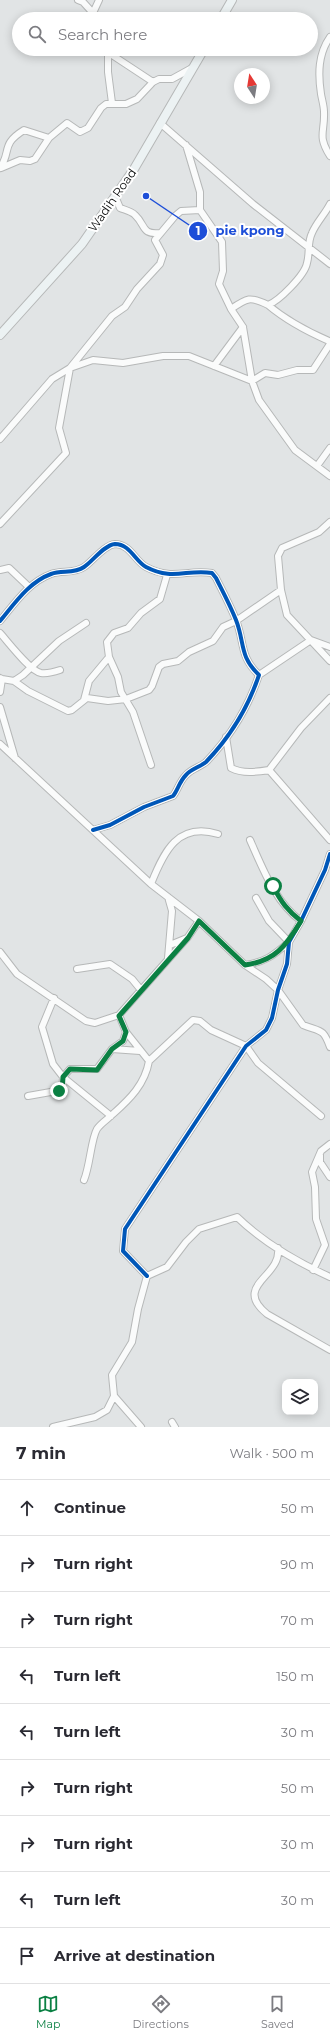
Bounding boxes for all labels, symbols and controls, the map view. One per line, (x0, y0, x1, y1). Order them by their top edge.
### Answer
search box (12, 12, 318, 56)
icon: search (26, 23, 48, 45)
text: Search here (58, 25, 147, 44)
north arrow (234, 68, 270, 104)
street label: Wadih Road (85, 165, 139, 235)
callout: pie kpong (188, 218, 292, 243)
text: pie kpong (216, 222, 284, 238)
text: 1 (196, 223, 200, 238)
route start (264, 877, 282, 895)
route end (50, 1082, 68, 1100)
map controls (282, 1379, 318, 1415)
button: layers (282, 1379, 318, 1415)
text: 7 min (16, 1443, 66, 1463)
text: Walk · 500 m (229, 1445, 314, 1461)
icon: ahead (16, 1497, 38, 1519)
text: Continue (54, 1498, 126, 1517)
text: 50 m (281, 1500, 314, 1516)
icon: right (16, 1553, 38, 1575)
text: Turn right (54, 1554, 133, 1573)
text: 90 m (280, 1556, 314, 1572)
icon: right (16, 1609, 38, 1631)
text: Turn right (54, 1610, 133, 1629)
text: 70 m (281, 1612, 314, 1628)
icon: left (16, 1665, 38, 1687)
text: Turn left (54, 1666, 121, 1685)
text: 150 m (276, 1668, 314, 1684)
icon: left (16, 1721, 38, 1743)
text: Turn left (54, 1722, 121, 1741)
text: 30 m (281, 1724, 314, 1740)
icon: right (16, 1777, 38, 1799)
text: Turn right (54, 1778, 133, 1797)
text: 50 m (281, 1780, 314, 1796)
icon: right (16, 1833, 38, 1855)
text: Turn right (54, 1834, 133, 1853)
text: 30 m (281, 1836, 314, 1852)
icon: left (16, 1889, 38, 1911)
text: Turn left (54, 1890, 121, 1909)
text: 30 m (281, 1892, 314, 1908)
icon: arrive (16, 1945, 38, 1967)
text: Arrive at destination (54, 1946, 215, 1965)
tab: Map (36, 1993, 60, 2031)
tab: Directions (133, 1993, 189, 2031)
tab: Saved (261, 1993, 294, 2031)

